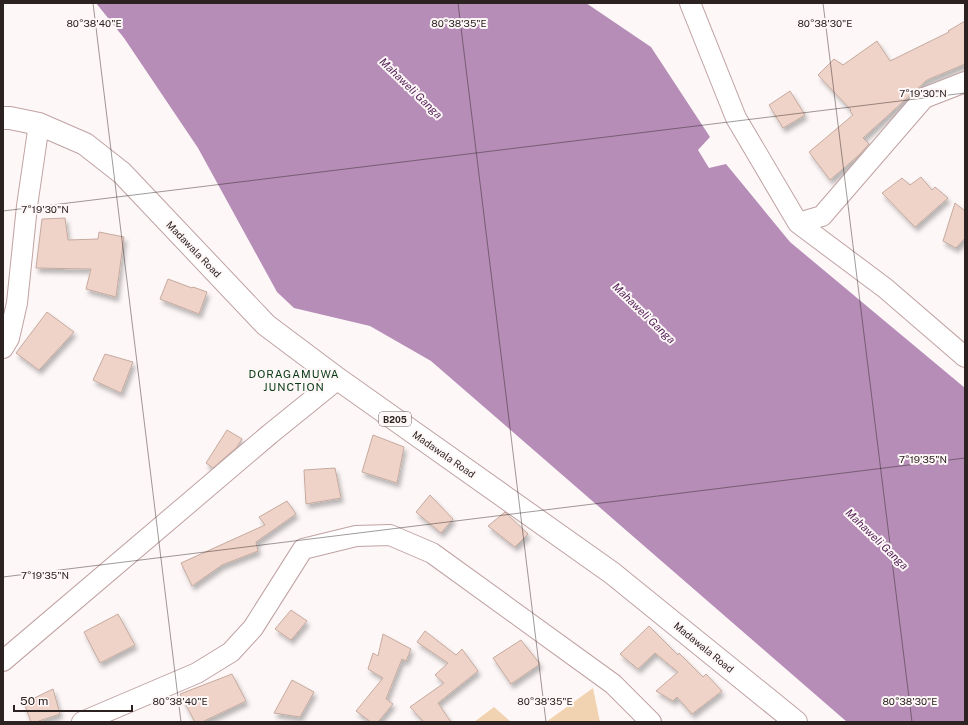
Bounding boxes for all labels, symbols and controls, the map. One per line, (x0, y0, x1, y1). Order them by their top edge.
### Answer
text: 80°38'40"E (66, 17, 122, 29)
text: 80°38'35"E (431, 17, 487, 29)
text: 80°38'30"E (797, 17, 853, 29)
water label: Mahaweli Ganga (377, 55, 445, 121)
text: 7°19'30"N (899, 87, 947, 99)
text: 7°19'30"N (21, 203, 69, 215)
street label: Madawala Road (164, 218, 224, 280)
water label: Mahaweli Ganga (610, 280, 678, 346)
district label: DORAGAMUWA JUNCTION (249, 368, 339, 393)
road number: B205 (379, 412, 411, 426)
street label: Madawala Road (410, 428, 478, 480)
text: 7°19'35"N (899, 453, 947, 465)
water label: Mahaweli Ganga (843, 506, 911, 572)
text: 7°19'35"N (21, 569, 69, 581)
street label: Madawala Road (672, 619, 736, 675)
scale bar (14, 687, 132, 713)
text: 50 m (20, 694, 48, 708)
text: 80°38'40"E (152, 695, 208, 707)
text: 80°38'35"E (517, 695, 573, 707)
text: 80°38'30"E (882, 695, 938, 707)

